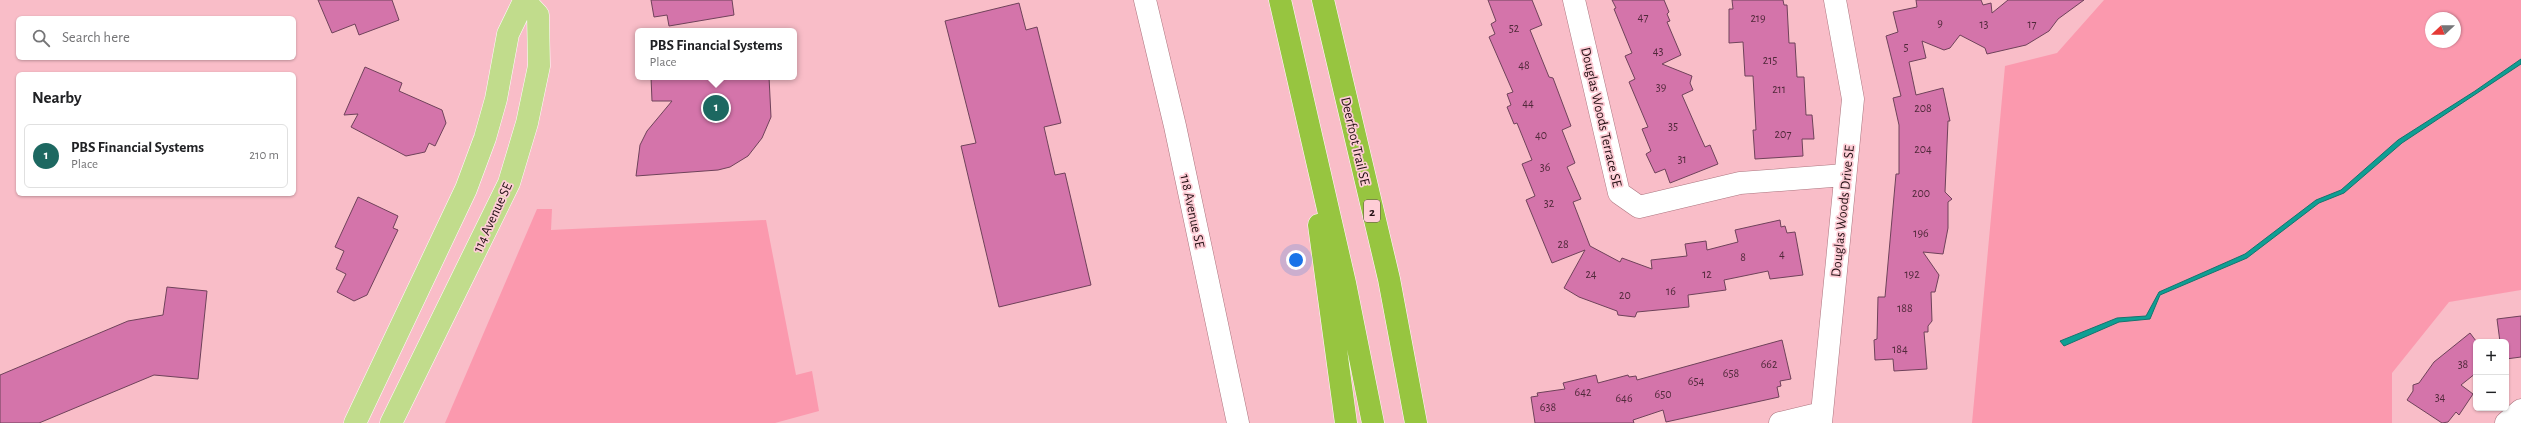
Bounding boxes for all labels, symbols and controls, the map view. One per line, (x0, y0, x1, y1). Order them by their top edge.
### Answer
house number: 47 (1638, 11, 1648, 23)
house number: 219 (1750, 12, 1766, 24)
north arrow (2425, 12, 2461, 48)
search box (16, 16, 296, 60)
house number: 9 (1937, 17, 1943, 29)
house number: 13 (1979, 18, 1989, 30)
house number: 17 (2027, 18, 2037, 30)
house number: 52 (1509, 22, 1520, 34)
icon: search (30, 27, 52, 49)
popup (635, 28, 797, 80)
text: Search here (62, 30, 130, 45)
text: PBS Financial Systems (649, 38, 783, 53)
house number: 5 (1903, 41, 1909, 53)
house number: 43 (1653, 45, 1663, 57)
street label: Douglas Woods Terrace SE (1578, 46, 1624, 189)
house number: 215 (1763, 54, 1777, 66)
text: Place (649, 56, 676, 69)
house number: 48 (1518, 59, 1530, 71)
house number: 39 (1656, 81, 1667, 93)
house number: 211 (1772, 83, 1786, 95)
text: Nearby (32, 89, 82, 106)
pin: 1 (703, 93, 729, 123)
street label: Deerfoot Trail SE (1338, 96, 1372, 187)
house number: 44 (1522, 97, 1534, 109)
house number: 208 (1914, 102, 1932, 114)
house number: 35 (1668, 120, 1678, 132)
house number: 207 (1775, 128, 1791, 140)
house number: 40 (1535, 129, 1547, 141)
text: PBS Financial Systems (71, 140, 204, 155)
house number: 204 (1914, 143, 1932, 155)
street label: Douglas Woods Drive SE (1829, 144, 1857, 278)
text: 1 (44, 149, 48, 162)
text: 210 m (249, 149, 279, 162)
house number: 31 (1677, 153, 1687, 165)
text: Place (71, 158, 98, 171)
house number: 36 (1540, 161, 1551, 173)
street label: 118 Avenue SE (1177, 173, 1207, 250)
street label: 114 Avenue SE (471, 180, 515, 254)
house number: 200 (1912, 187, 1930, 199)
house number: 32 (1544, 197, 1555, 209)
road number: 2 (1364, 200, 1380, 222)
house number: 196 (1913, 227, 1929, 239)
house number: 28 (1557, 238, 1569, 250)
house number: 4 (1779, 248, 1785, 260)
your location (1286, 250, 1306, 270)
house number: 8 (1740, 251, 1746, 263)
house number: 24 (1585, 268, 1597, 280)
house number: 12 (1702, 268, 1712, 280)
house number: 192 (1904, 268, 1920, 280)
house number: 16 (1666, 285, 1676, 297)
house number: 20 (1619, 289, 1631, 301)
house number: 188 (1897, 302, 1913, 314)
map controls (2473, 339, 2509, 411)
button: + (2473, 339, 2509, 375)
house number: 184 (1892, 343, 1908, 355)
house number: 662 (1761, 358, 1778, 370)
house number: 38 (2458, 358, 2469, 370)
house number: 658 (1723, 367, 1739, 379)
house number: 654 (1688, 375, 1704, 387)
button: − (2473, 375, 2509, 411)
house number: 642 (1575, 386, 1592, 398)
house number: 650 (1655, 388, 1672, 400)
house number: 34 (2435, 391, 2446, 403)
house number: 646 (1615, 392, 1633, 404)
house number: 638 (1540, 401, 1556, 413)

